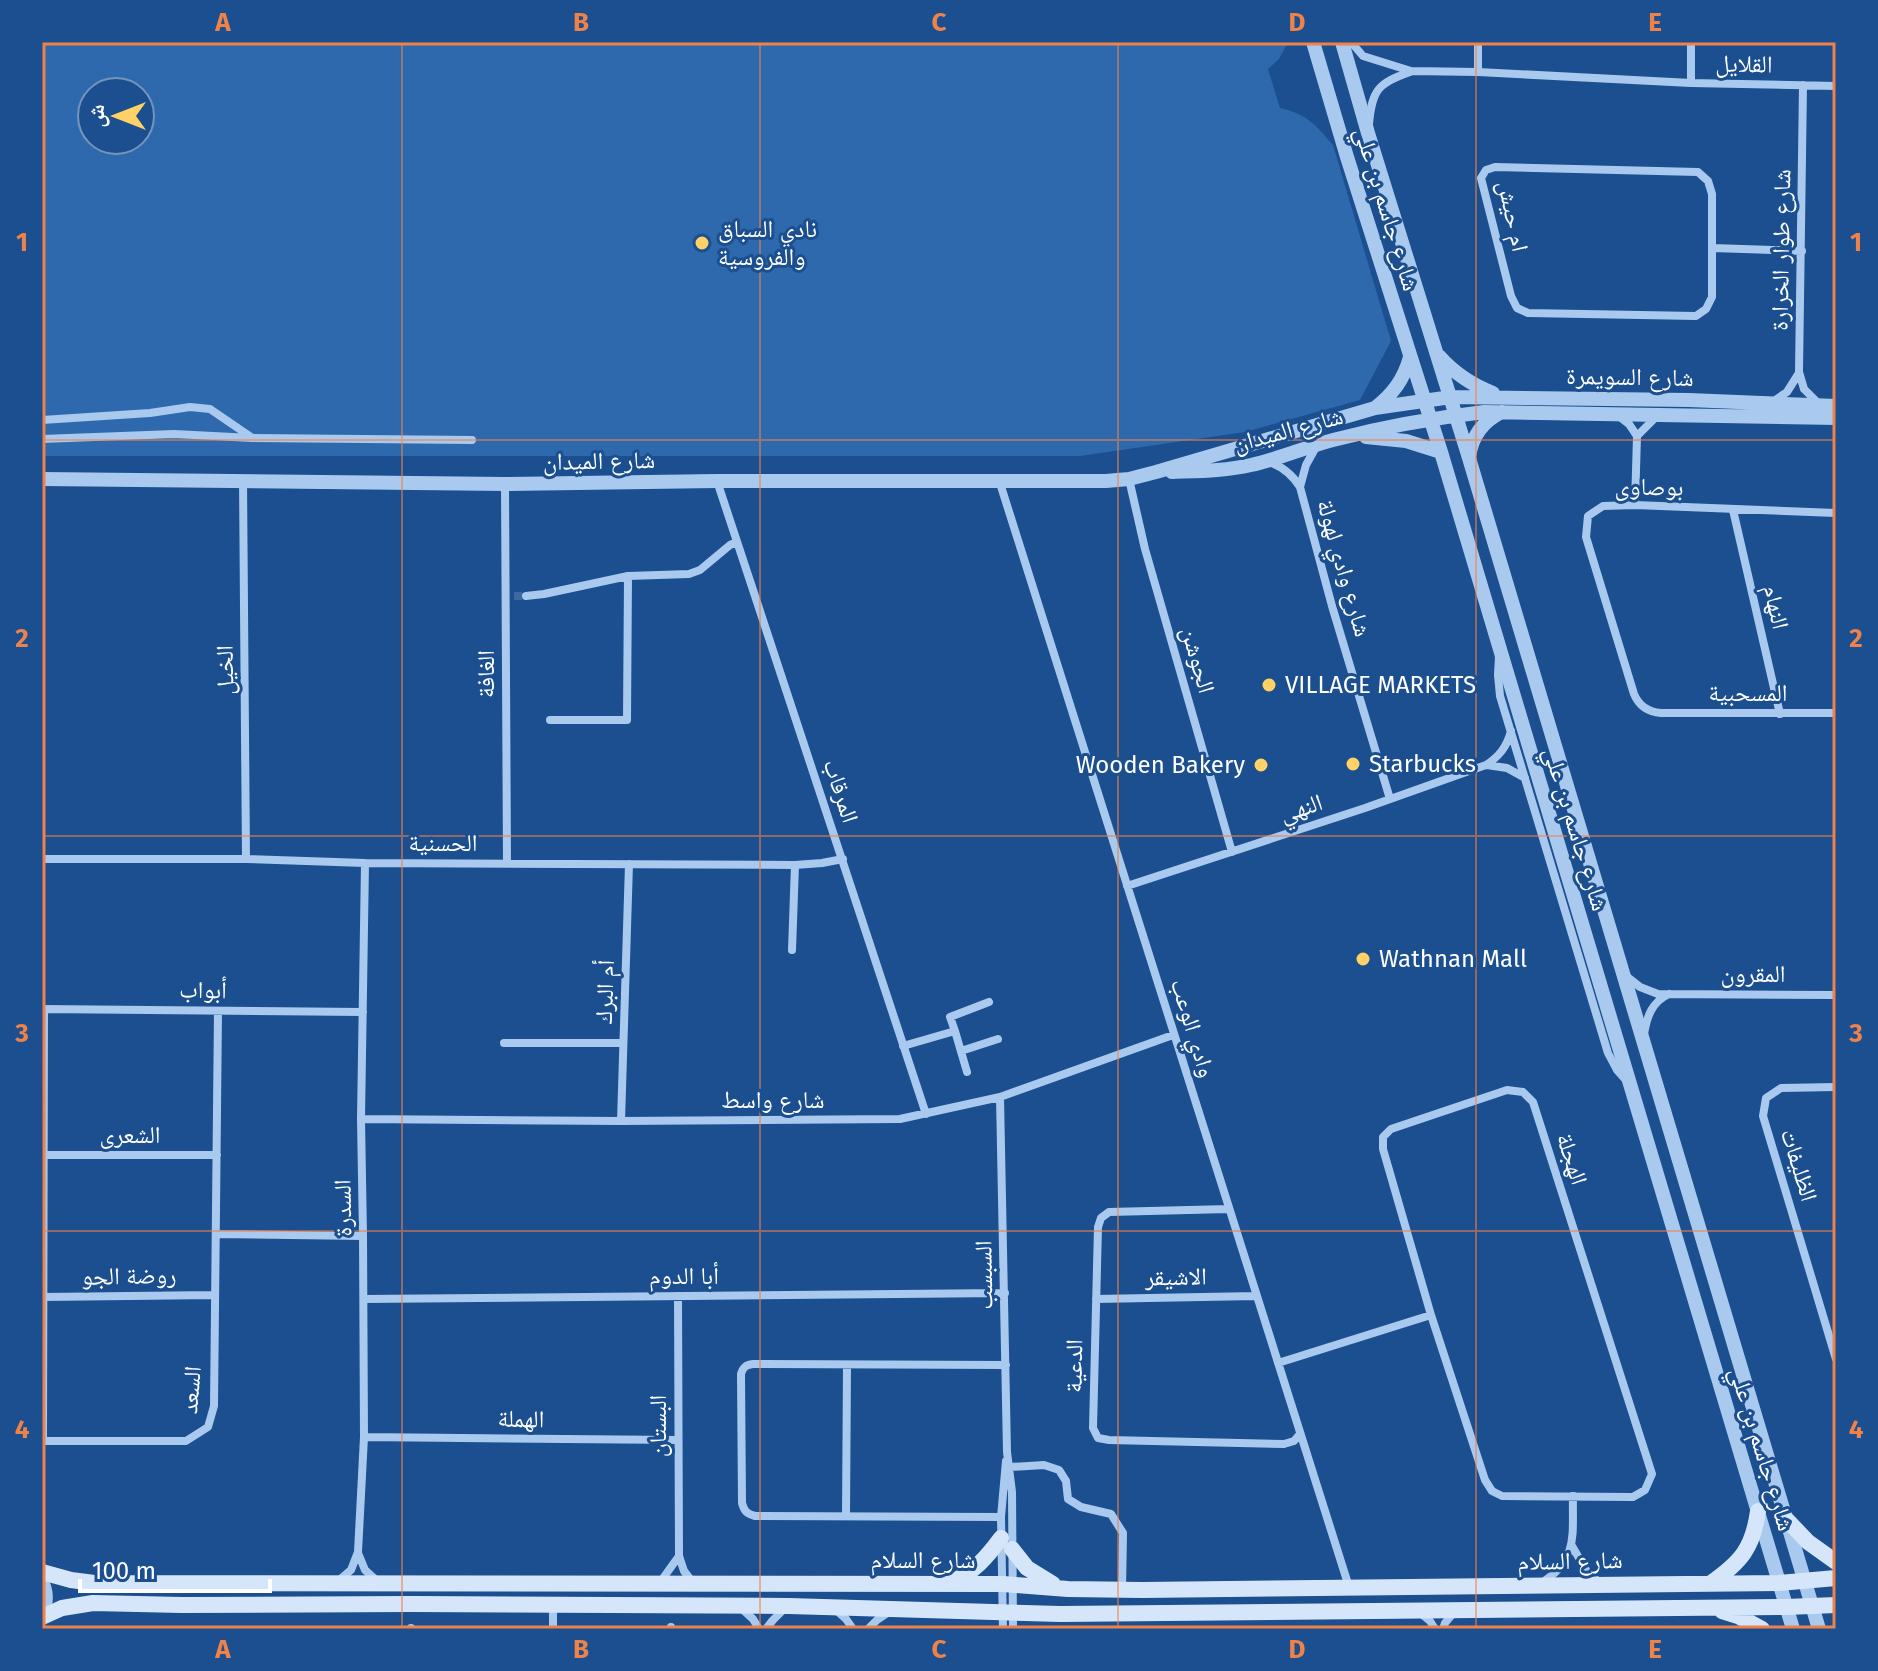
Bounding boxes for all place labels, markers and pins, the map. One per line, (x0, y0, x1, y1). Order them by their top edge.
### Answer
place label: نادي السباق والفروسية (718, 215, 817, 271)
marker: نادي السباق والفروسية (693, 234, 711, 252)
place label: VILLAGE MARKETS (1285, 671, 1476, 699)
marker: VILLAGE MARKETS (1260, 676, 1278, 694)
place label: Starbucks (1369, 750, 1476, 778)
place label: Wooden Bakery (1076, 751, 1245, 779)
marker: Starbucks (1344, 755, 1362, 773)
marker: Wooden Bakery (1252, 756, 1270, 774)
place label: Wathnan Mall (1379, 945, 1527, 973)
marker: Wathnan Mall (1354, 950, 1372, 968)

